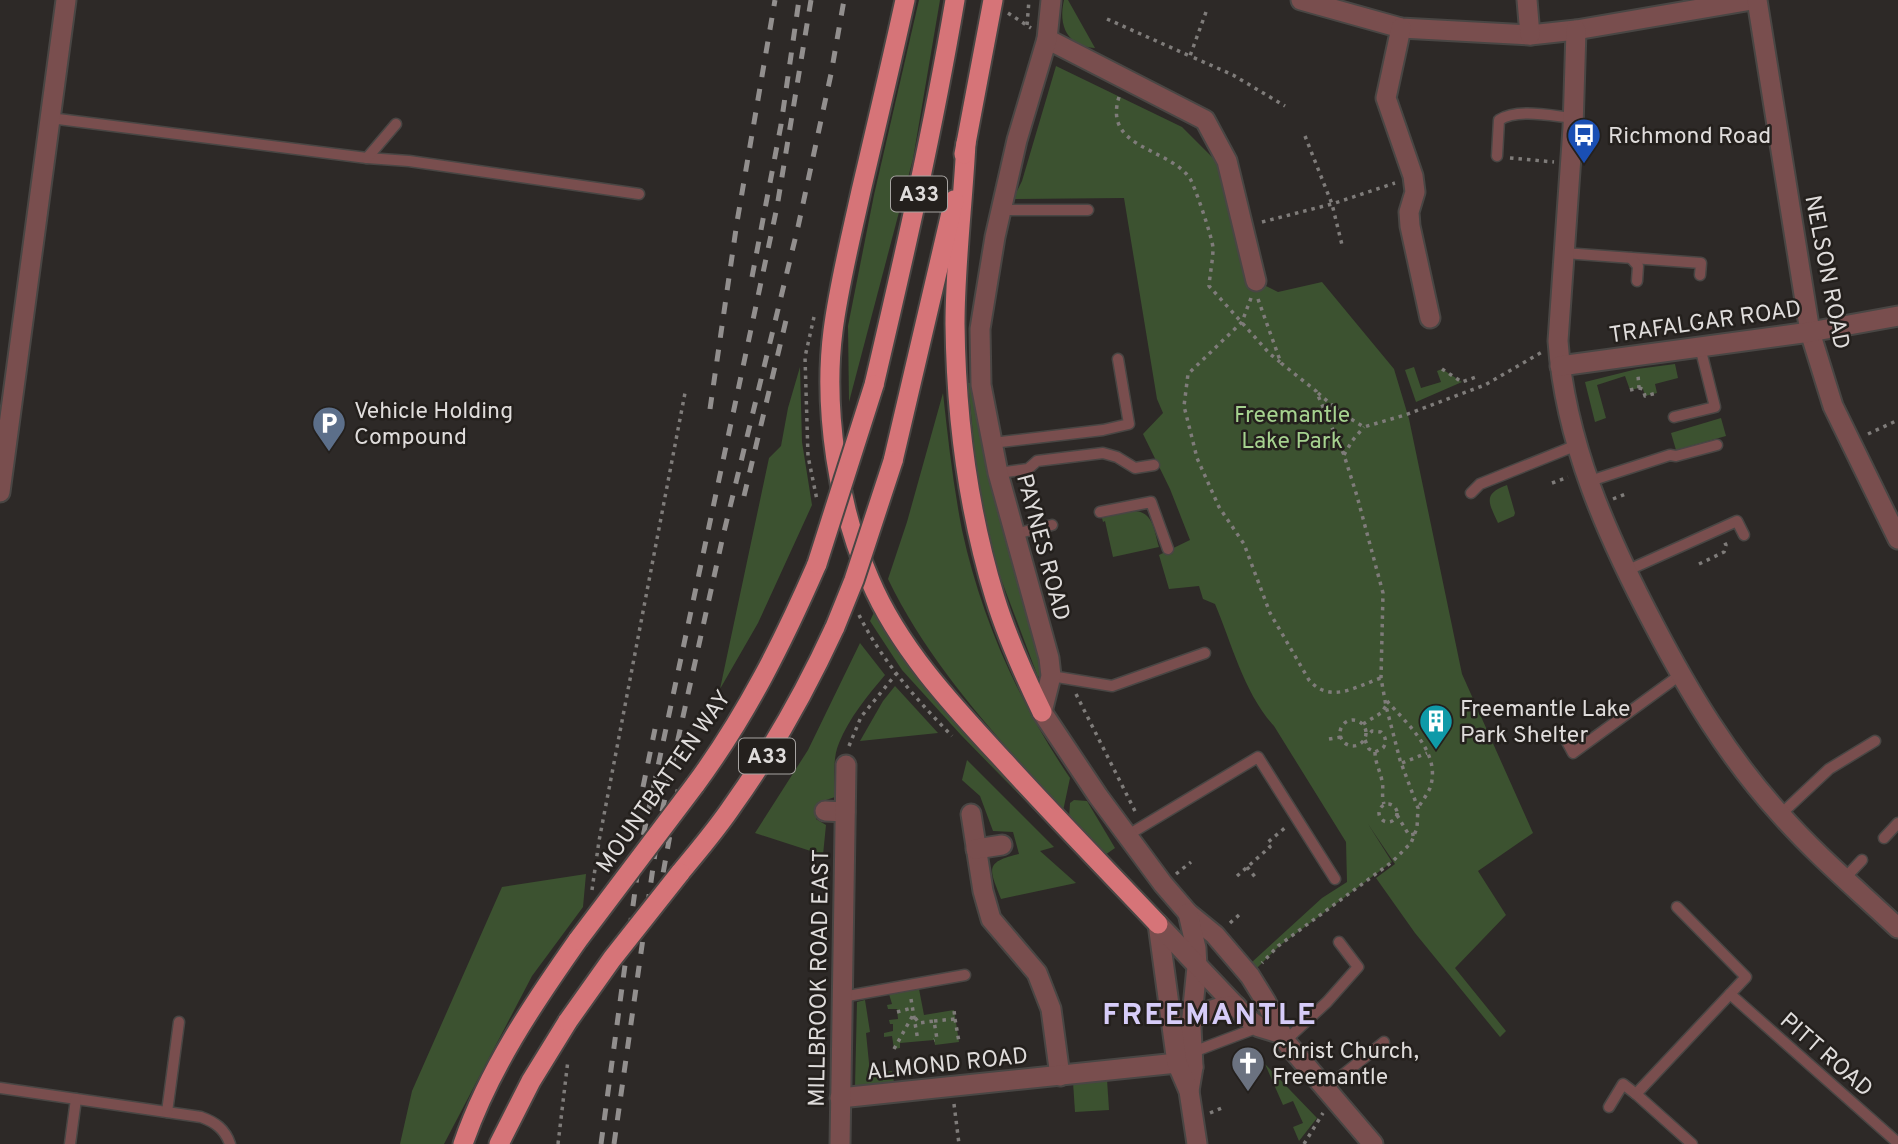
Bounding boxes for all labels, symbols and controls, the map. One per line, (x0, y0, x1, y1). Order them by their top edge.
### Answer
bus stop icon: Richmond Road (1565, 116, 1603, 165)
place label: Richmond Road (1608, 123, 1771, 152)
road number: A33 (891, 176, 947, 212)
street label: NELSON ROAD (1796, 193, 1855, 352)
street label: TRAFALGAR ROAD (1607, 296, 1803, 351)
place label: Vehicle Holding Compound (354, 398, 513, 453)
park label: Freemantle Lake Park (1234, 402, 1350, 457)
parking icon: Vehicle Holding Compound (310, 404, 348, 453)
street label: PAYNES ROAD (1008, 471, 1075, 624)
street label: MOUNTBATTEN WAY (591, 686, 739, 879)
place label: Freemantle Lake Park Shelter (1460, 696, 1630, 751)
building icon: Freemantle Lake Park Shelter (1417, 702, 1455, 751)
road number: A33 (739, 738, 795, 774)
street label: MILLBROOK ROAD EAST (804, 849, 837, 1107)
district label: FREEMANTLE (1102, 998, 1318, 1035)
street label: PITT ROAD (1773, 1007, 1878, 1104)
place label: Christ Church, Freemantle (1272, 1038, 1419, 1093)
street label: ALMOND ROAD (865, 1043, 1029, 1088)
church icon: Christ Church, Freemantle (1229, 1044, 1267, 1093)

